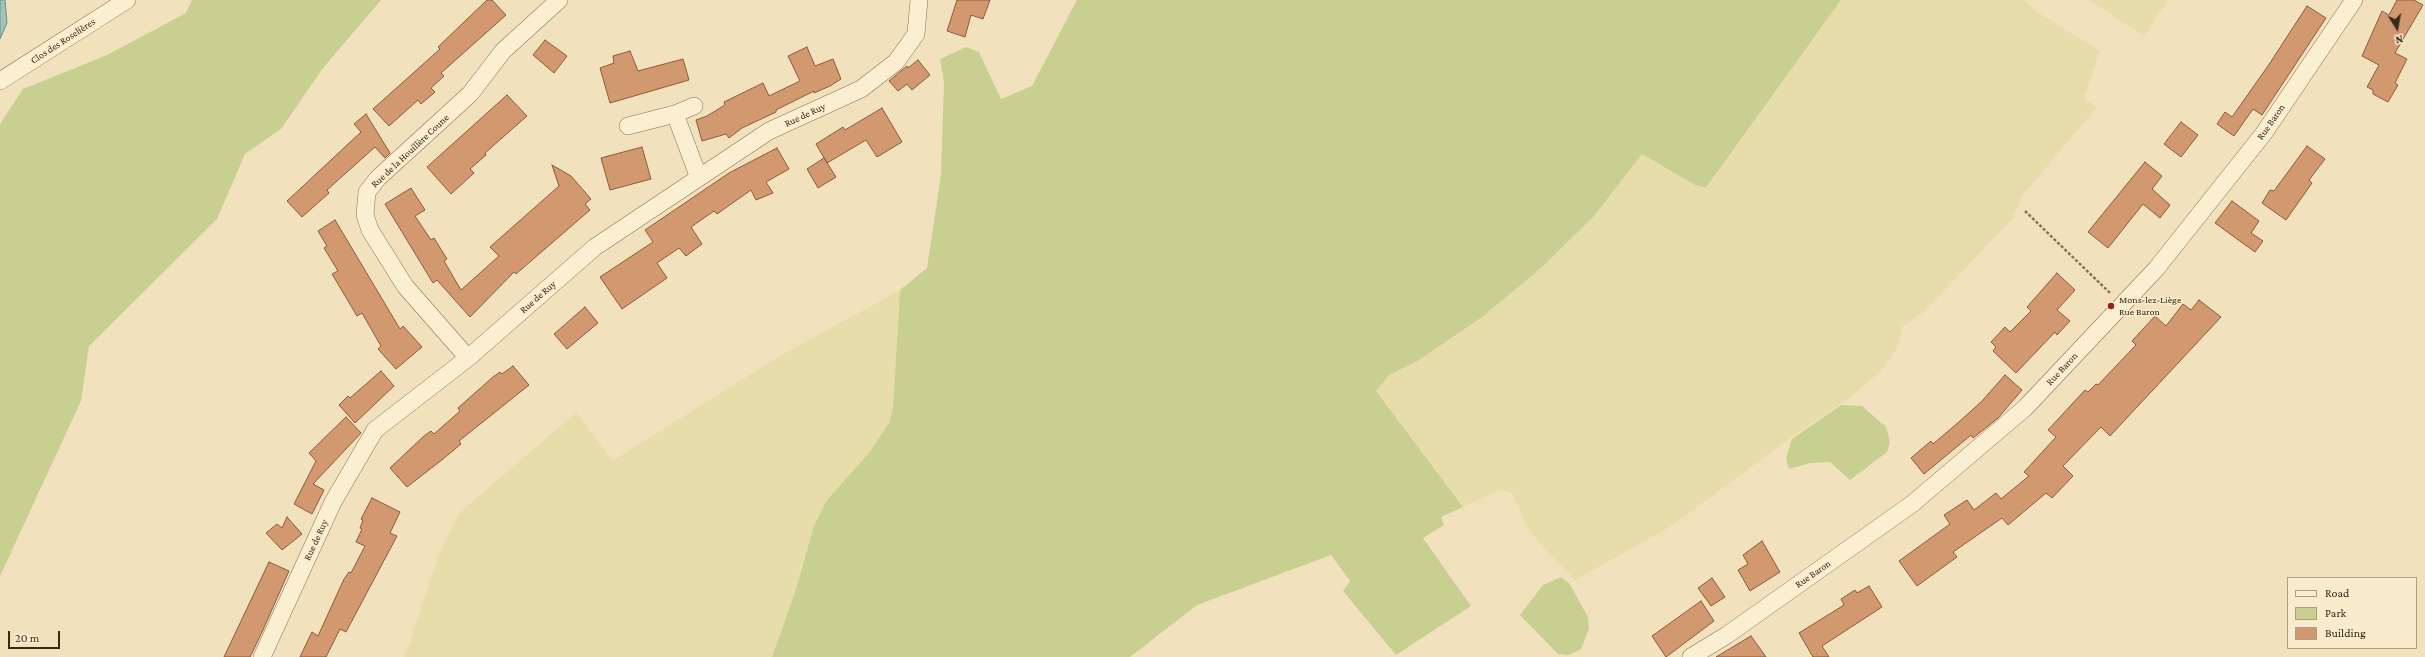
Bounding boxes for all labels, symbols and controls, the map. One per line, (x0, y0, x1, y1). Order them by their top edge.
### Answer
north arrow (2377, 8, 2417, 48)
street label: Clos des Roselières (28, 16, 98, 66)
text: N (2394, 33, 2404, 46)
street label: Rue de Ruy (783, 100, 827, 130)
street label: Rue Baron (2254, 102, 2288, 142)
street label: Rue de la Houillère Coune (369, 112, 451, 190)
street label: Rue de Ruy (518, 278, 558, 316)
place label: Mons-lez-Liège Rue Baron (2119, 294, 2181, 318)
marker: Mons-lez-Liège Rue Baron (2106, 301, 2116, 311)
street label: Rue Baron (2044, 350, 2080, 388)
street label: Rue de Ruy (301, 518, 331, 562)
street label: Rue Baron (1793, 557, 1833, 591)
legend (2287, 577, 2417, 649)
text: Road (2325, 586, 2349, 600)
text: Park (2325, 606, 2346, 620)
scale bar (10, 623, 62, 649)
text: Building (2325, 626, 2366, 640)
text: 20 m (15, 631, 39, 645)

